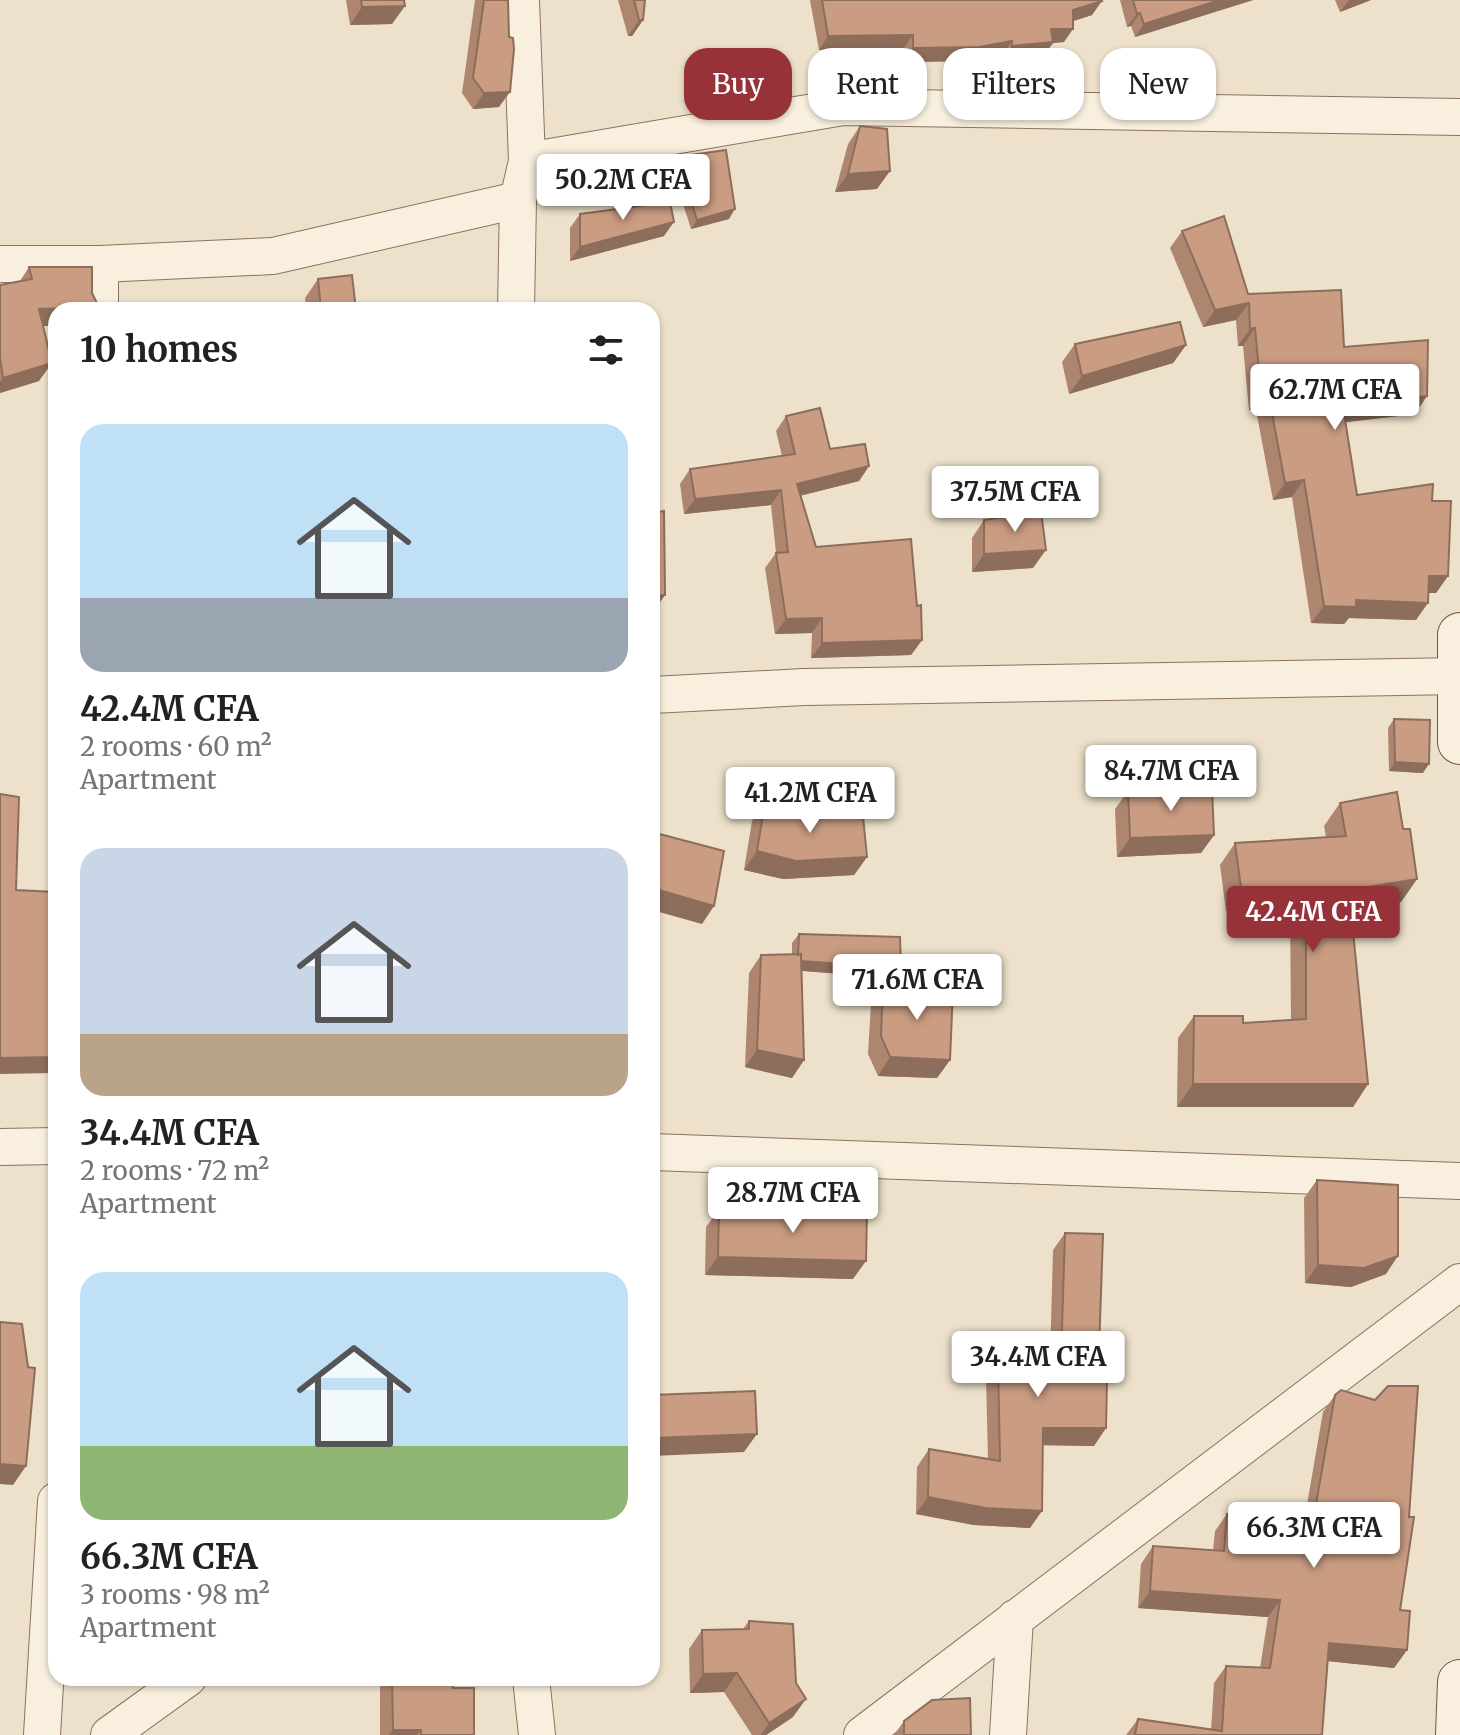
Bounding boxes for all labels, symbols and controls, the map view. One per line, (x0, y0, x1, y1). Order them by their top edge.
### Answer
chip: Buy (684, 48, 792, 120)
chip: Rent (808, 48, 927, 120)
chip: Filters (943, 48, 1084, 120)
chip: New (1100, 48, 1216, 120)
pin: 50.2M CFA (531, 154, 715, 222)
text: 50.2M CFA (555, 163, 691, 196)
icon: filters (584, 328, 628, 372)
text: 10 homes (80, 329, 238, 371)
pin: 62.7M CFA (1243, 364, 1427, 432)
text: 62.7M CFA (1268, 373, 1402, 406)
pin: 37.5M CFA (923, 466, 1107, 534)
text: 37.5M CFA (950, 475, 1080, 508)
icon: home (282, 476, 426, 620)
text: 42.4M CFA (80, 688, 259, 730)
text: 2 rooms · 60 m² (80, 730, 272, 763)
pin: 84.7M CFA (1079, 745, 1263, 813)
text: 84.7M CFA (1103, 754, 1239, 787)
text: Apartment (80, 763, 217, 796)
pin: 41.2M CFA (718, 767, 902, 835)
text: 41.2M CFA (744, 776, 876, 809)
pin: 42.4M CFA (1221, 886, 1405, 954)
text: 42.4M CFA (1245, 895, 1381, 928)
icon: home (282, 900, 426, 1044)
pin: 71.6M CFA (825, 954, 1009, 1022)
text: 71.6M CFA (851, 963, 983, 996)
text: 34.4M CFA (80, 1112, 259, 1154)
text: 2 rooms · 72 m² (80, 1154, 269, 1187)
pin: 28.7M CFA (701, 1167, 885, 1235)
text: 28.7M CFA (726, 1176, 860, 1209)
text: Apartment (80, 1187, 217, 1220)
icon: home (282, 1324, 426, 1468)
pin: 34.4M CFA (946, 1331, 1130, 1399)
text: 34.4M CFA (970, 1340, 1106, 1373)
pin: 66.3M CFA (1222, 1502, 1406, 1570)
text: 66.3M CFA (1246, 1511, 1382, 1544)
text: 66.3M CFA (80, 1536, 258, 1578)
text: 3 rooms · 98 m² (80, 1578, 270, 1611)
text: Apartment (80, 1611, 217, 1644)

